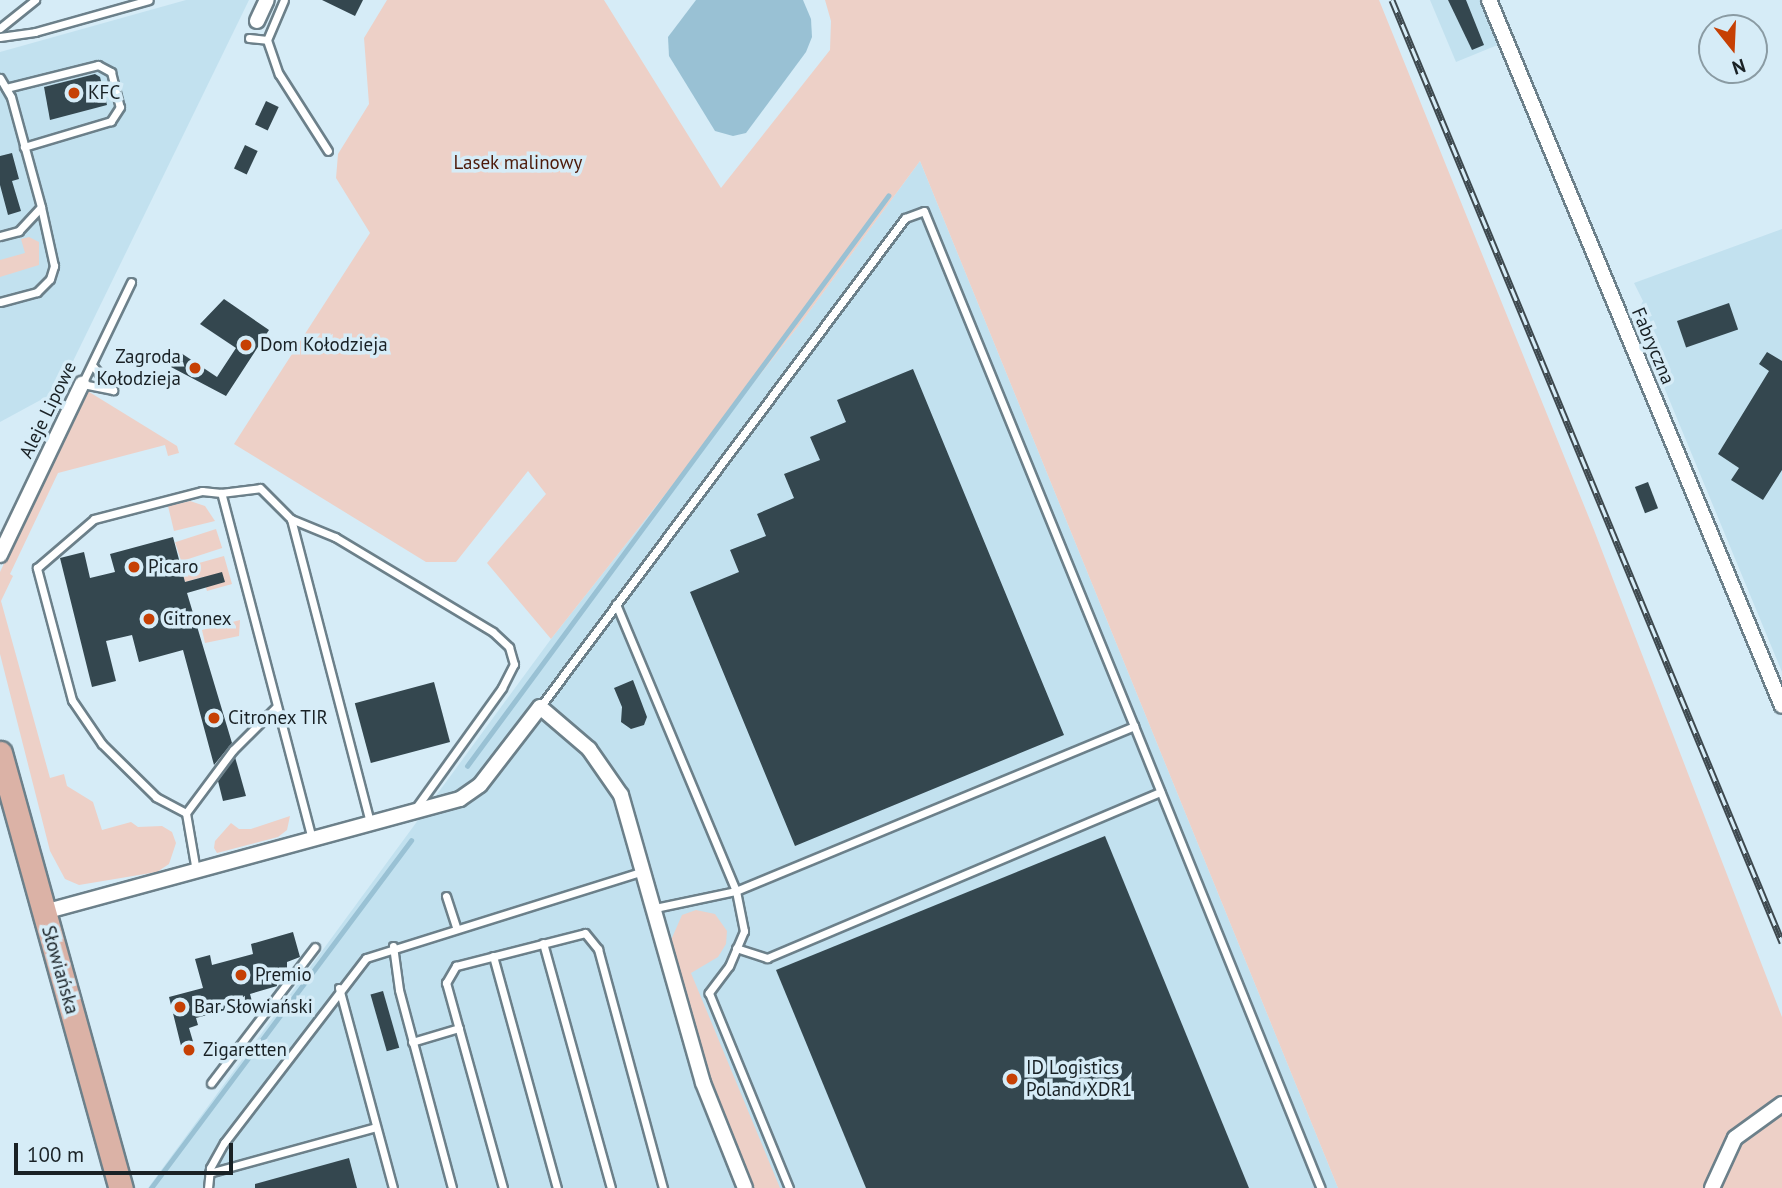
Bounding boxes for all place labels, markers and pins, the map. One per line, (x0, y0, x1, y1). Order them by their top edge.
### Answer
place label: KFC (88, 82, 120, 104)
marker: KFC (66, 85, 82, 101)
place label: Dom Kołodzieja (260, 334, 388, 356)
marker: Dom Kołodzieja (238, 337, 254, 353)
place label: Zagroda Kołodzieja (96, 346, 181, 390)
marker: Zagroda Kołodzieja (187, 360, 203, 376)
place label: Picaro (148, 556, 198, 578)
marker: Picaro (126, 559, 142, 575)
place label: Citronex (163, 608, 231, 630)
marker: Citronex (141, 611, 157, 627)
place label: Citronex TIR (228, 707, 329, 729)
marker: Citronex TIR (206, 710, 222, 726)
place label: Premio (255, 964, 312, 986)
marker: Premio (233, 967, 249, 983)
place label: Bar Słowiański (194, 996, 313, 1018)
marker: Bar Słowiański (172, 999, 188, 1015)
place label: Zigaretten (203, 1039, 287, 1061)
marker: Zigaretten (181, 1042, 197, 1058)
place label: ID Logistics Poland XDR1 (1026, 1057, 1133, 1101)
marker: ID Logistics Poland XDR1 (1004, 1071, 1020, 1087)

